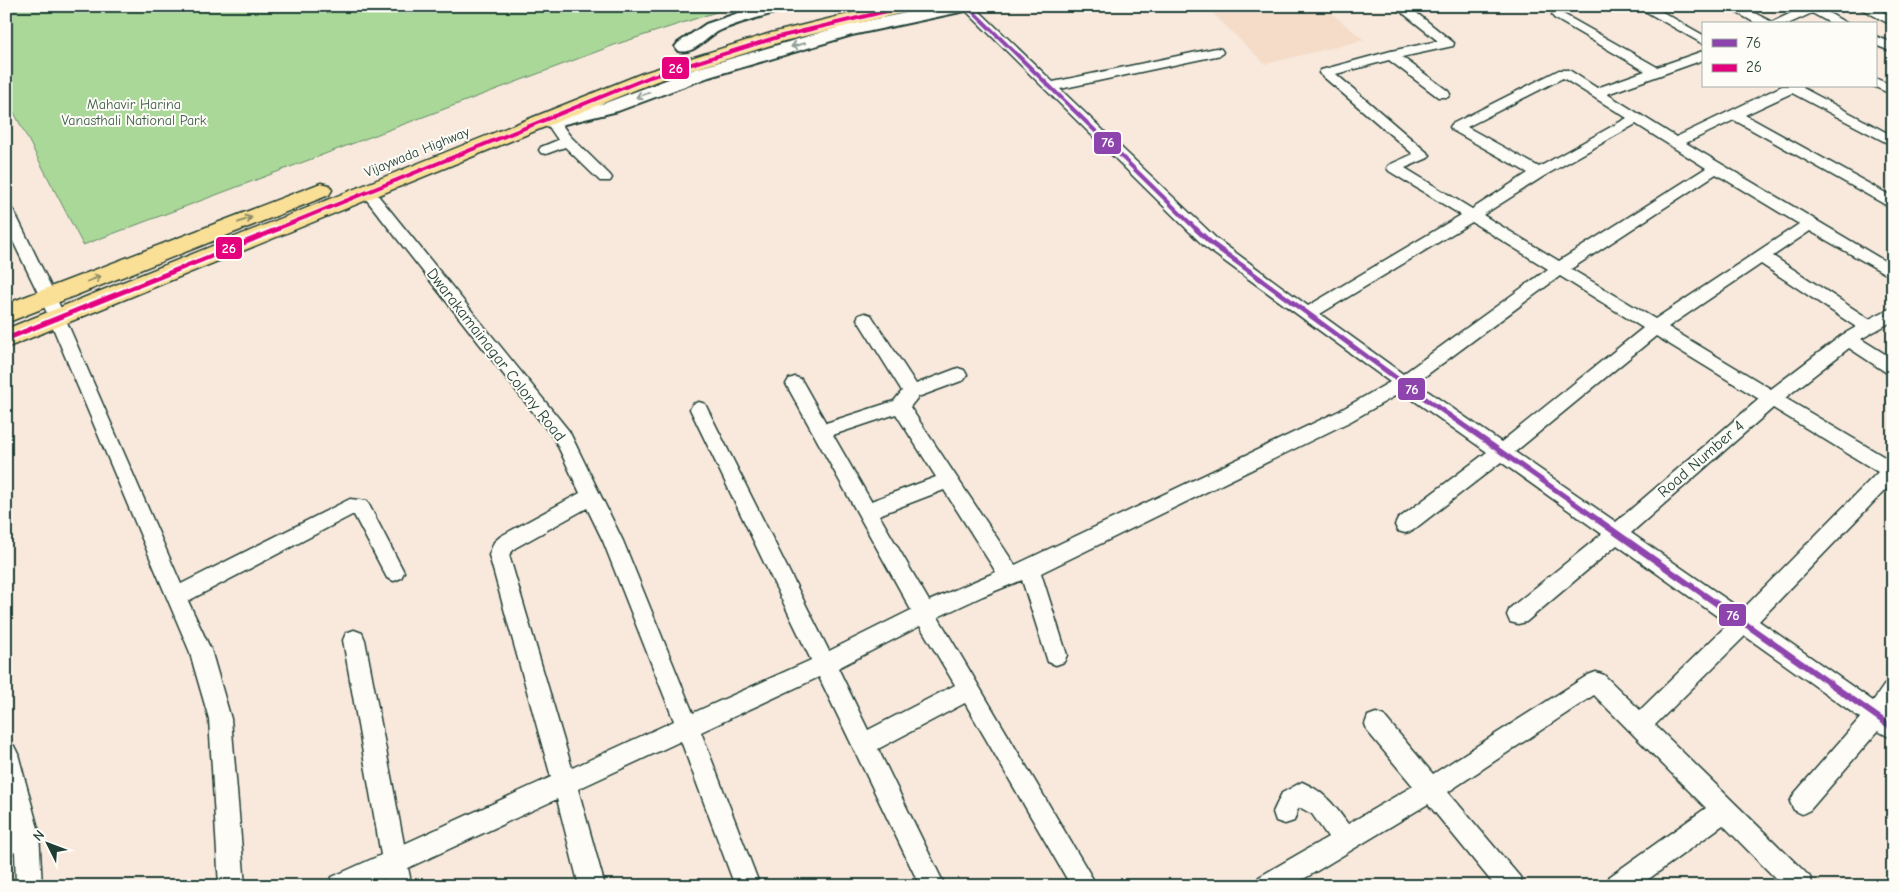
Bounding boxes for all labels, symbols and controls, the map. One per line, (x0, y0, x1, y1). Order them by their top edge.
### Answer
legend (1702, 22, 1876, 88)
text: 76 (1746, 34, 1761, 52)
one-way arrow (790, 40, 806, 50)
line badge: 26 (661, 56, 690, 80)
text: 26 (1746, 58, 1762, 76)
text: 26 (669, 60, 683, 77)
one-way arrow (636, 91, 652, 100)
park label: Mahavir Harina Vanasthali National Park (62, 96, 207, 129)
street label: Vijaywada Highway (362, 123, 473, 181)
line badge: 76 (1093, 131, 1122, 155)
text: 76 (1101, 134, 1115, 151)
one-way arrow (237, 214, 252, 224)
line badge: 26 (215, 236, 243, 260)
text: 26 (222, 240, 236, 257)
street label: Dwarakamainagar Colony Road (423, 265, 569, 445)
one-way arrow (85, 274, 101, 283)
line badge: 76 (1397, 377, 1426, 401)
text: 76 (1405, 381, 1419, 398)
street label: Road Number 4 (1654, 417, 1748, 501)
line badge: 76 (1718, 603, 1747, 627)
text: 76 (1726, 607, 1740, 624)
north arrow (22, 820, 72, 870)
text: N (29, 827, 48, 845)

